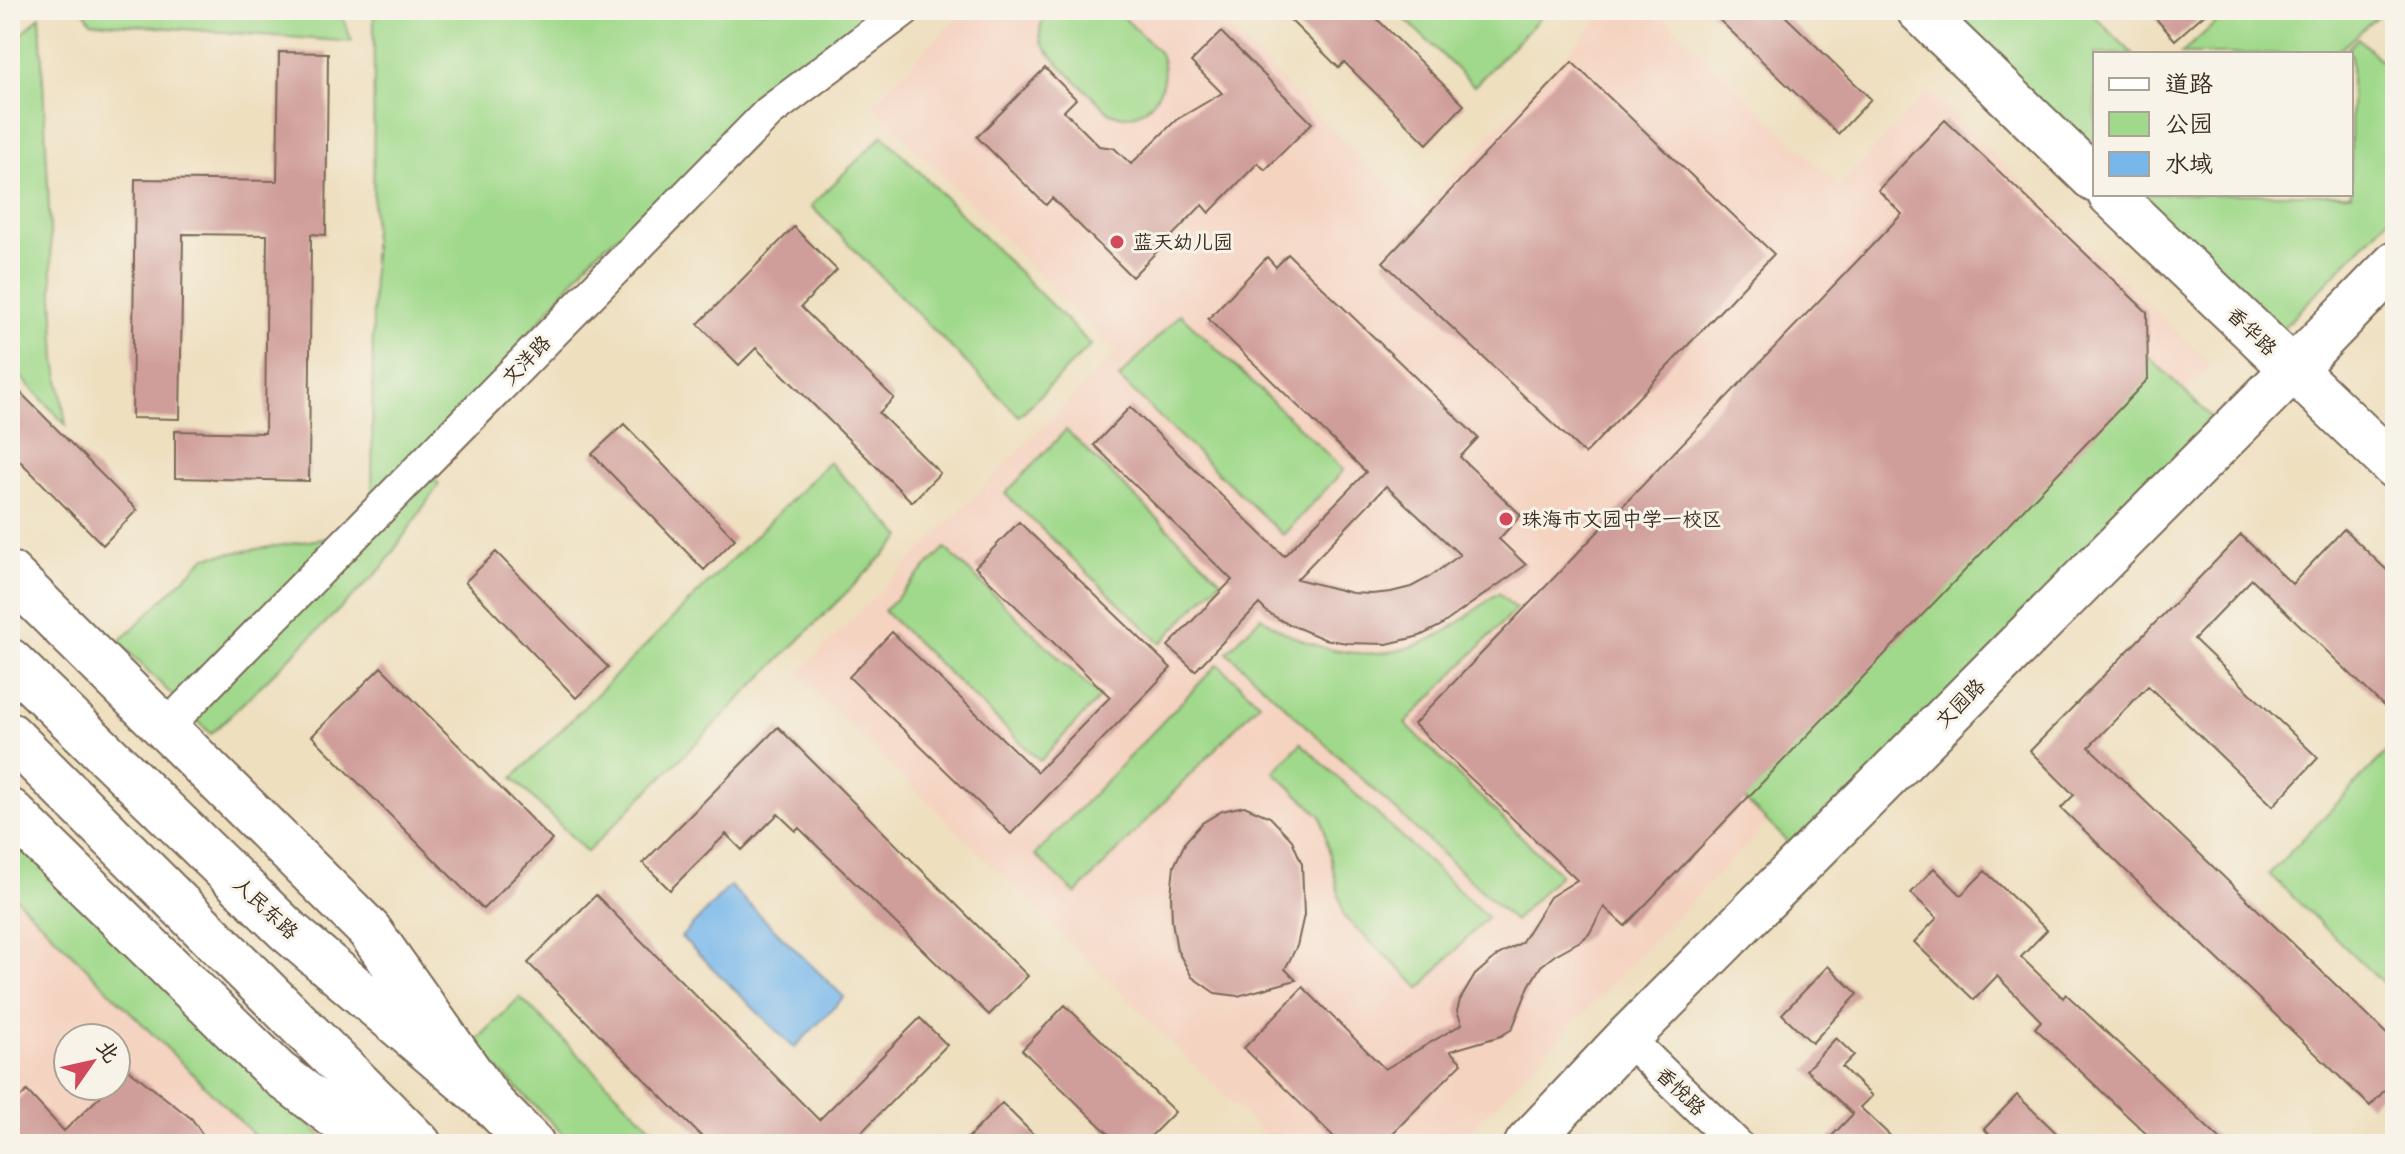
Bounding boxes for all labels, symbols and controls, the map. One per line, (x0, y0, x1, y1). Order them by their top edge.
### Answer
legend (2093, 52, 2353, 196)
text: 道路 (2165, 68, 2213, 100)
text: 公园 (2165, 108, 2213, 140)
text: 水域 (2165, 148, 2213, 180)
place label: 蓝天幼儿园 (1133, 229, 1233, 255)
marker: 蓝天幼儿园 (1108, 233, 1126, 251)
street label: 香华路 (2221, 301, 2283, 362)
street label: 文洋路 (496, 329, 557, 391)
place label: 珠海市文园中学一校区 (1522, 506, 1722, 532)
marker: 珠海市文园中学一校区 (1497, 510, 1515, 528)
street label: 文园路 (1930, 672, 1991, 733)
street label: 人民东路 (228, 871, 305, 945)
north arrow (52, 1022, 132, 1102)
text: 北 (90, 1034, 126, 1068)
street label: 香悅路 (1650, 1061, 1712, 1122)

